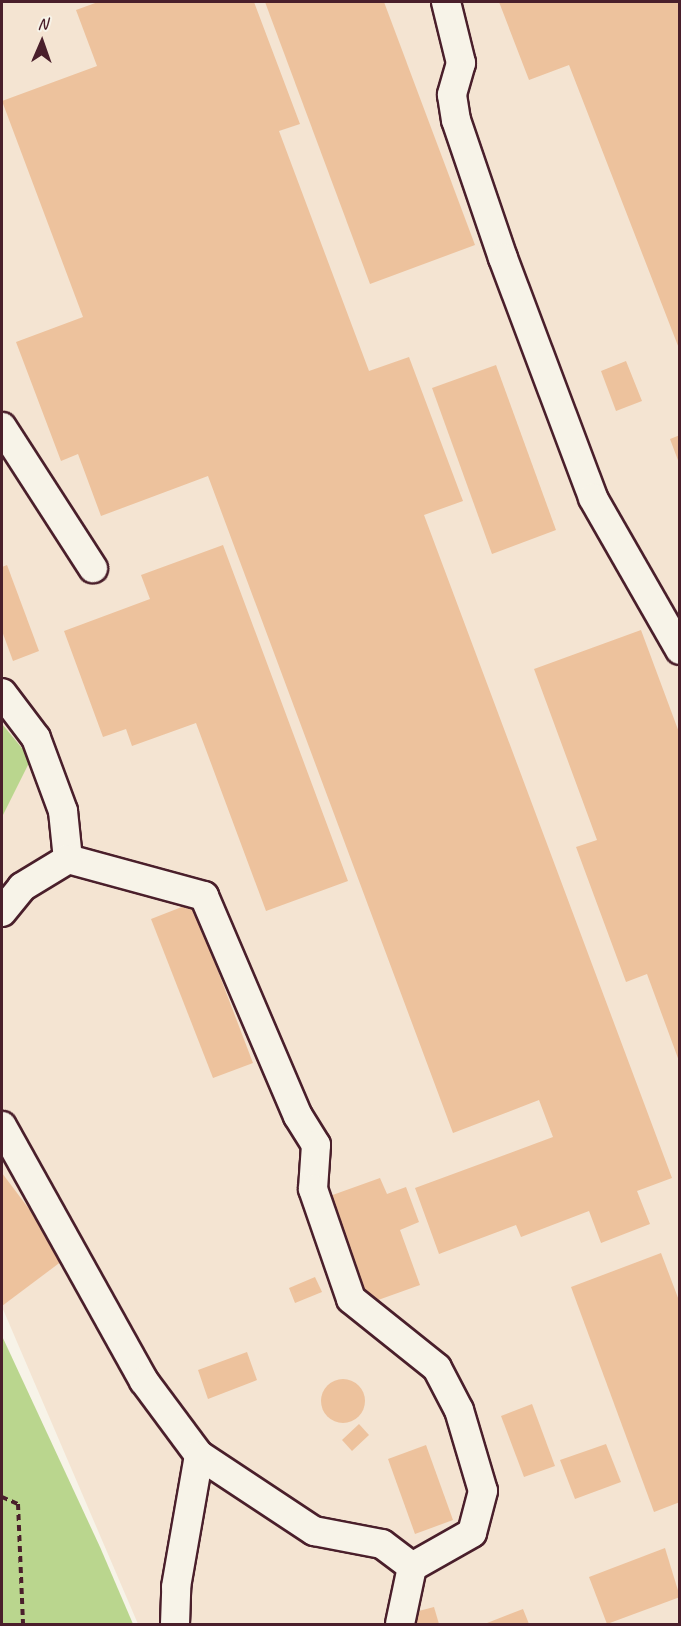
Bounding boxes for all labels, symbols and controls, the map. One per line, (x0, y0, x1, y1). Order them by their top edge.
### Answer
north arrow (12, 12, 72, 72)
text: N (37, 14, 48, 34)

